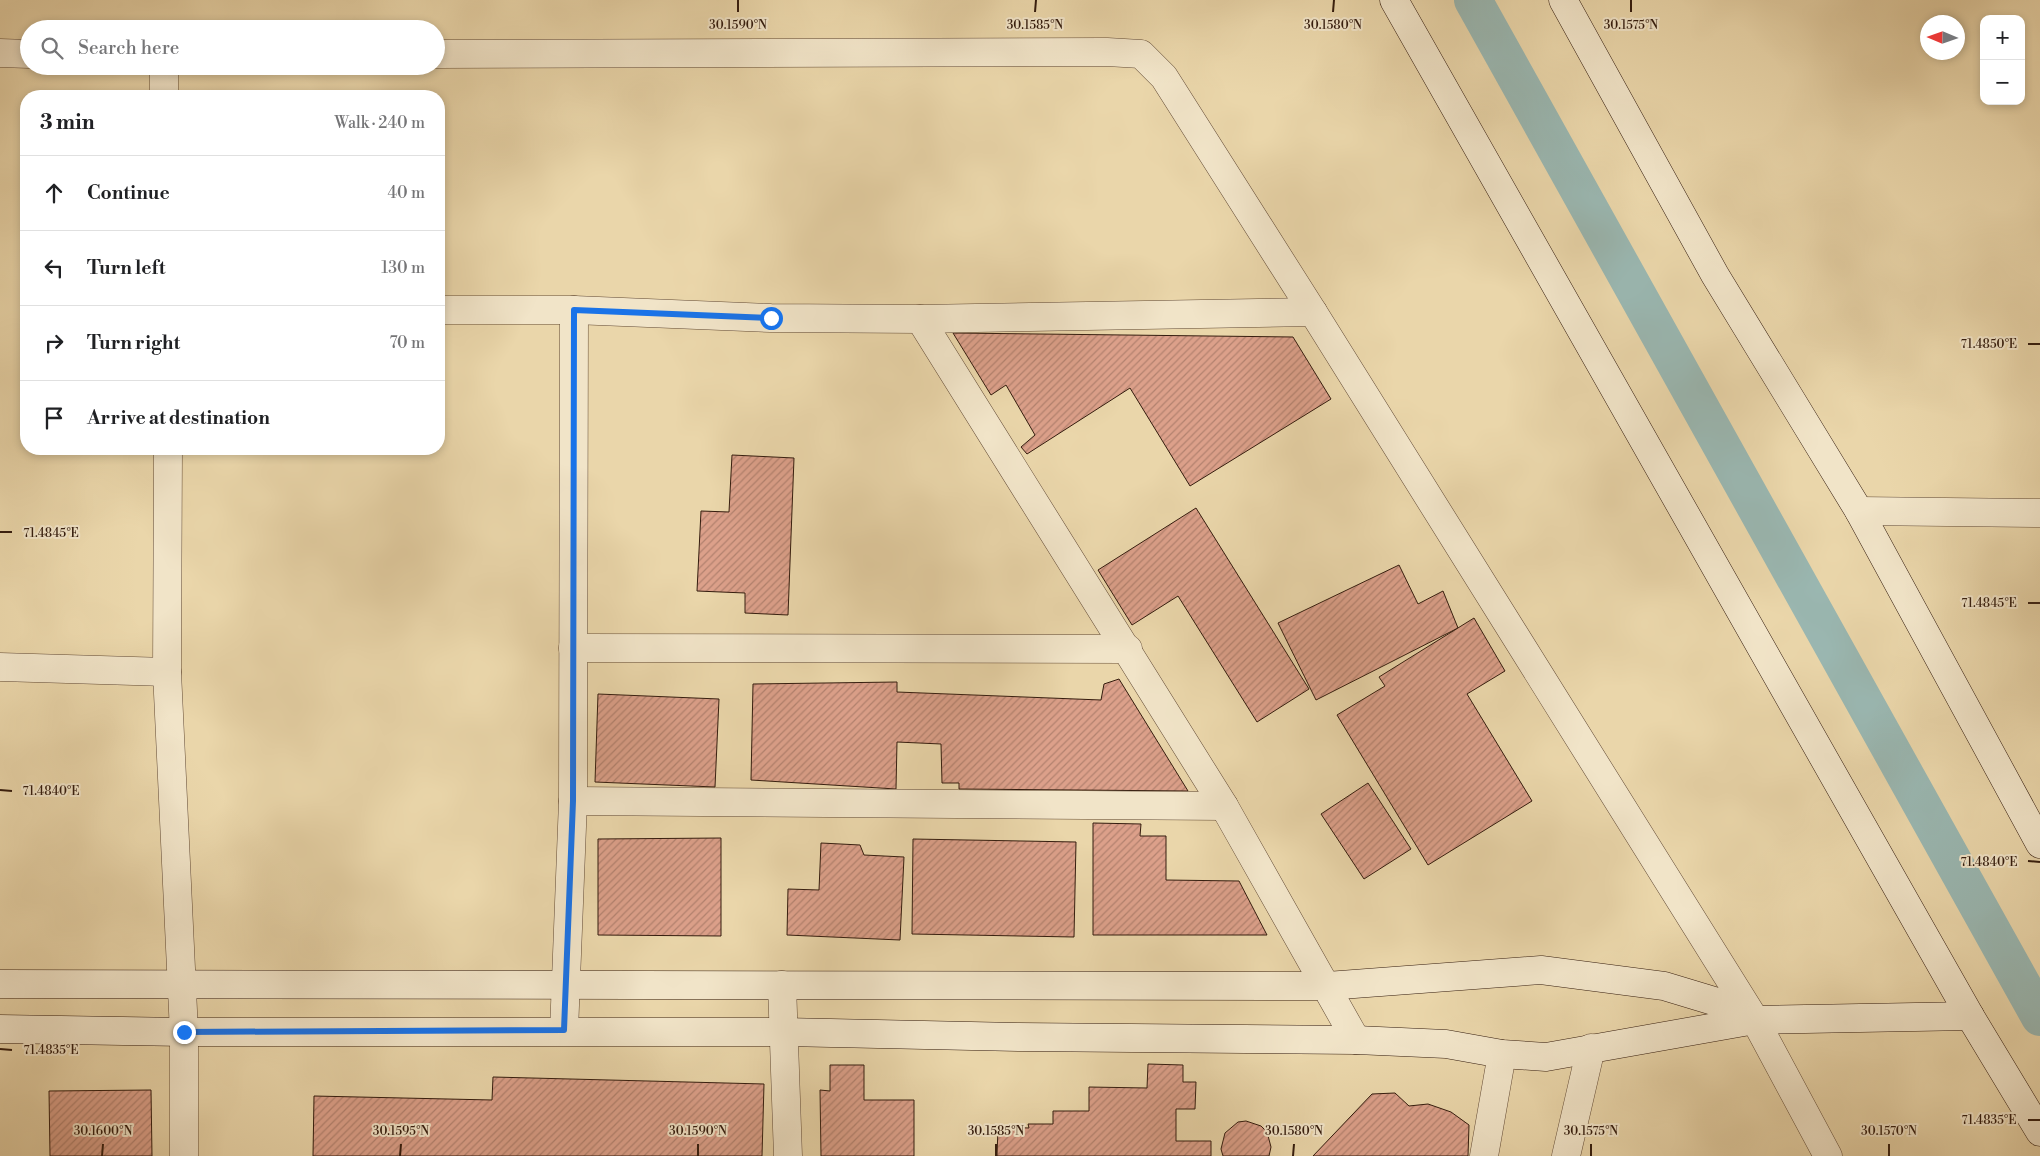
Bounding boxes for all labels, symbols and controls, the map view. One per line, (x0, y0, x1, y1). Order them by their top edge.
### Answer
north arrow (1920, 15, 1965, 60)
map controls (1980, 15, 2025, 105)
button: + (1980, 15, 2025, 60)
text: 30.1590°N (709, 18, 767, 33)
text: 30.1585°N (1007, 18, 1063, 33)
text: 30.1580°N (1304, 18, 1362, 33)
text: 30.1575°N (1604, 18, 1658, 33)
search box (20, 20, 445, 75)
icon: search (38, 34, 66, 62)
text: Search here (78, 36, 179, 60)
button: − (1980, 60, 2025, 105)
text: 3 min (40, 110, 95, 136)
text: Walk · 240 m (334, 113, 425, 133)
icon: ahead (40, 179, 68, 207)
text: Continue (87, 181, 170, 205)
text: 40 m (388, 183, 425, 203)
icon: left (40, 254, 68, 282)
text: Turn left (87, 256, 166, 280)
text: 130 m (381, 258, 425, 278)
route start (760, 307, 783, 330)
icon: right (40, 329, 68, 357)
text: Turn right (87, 331, 180, 355)
text: 70 m (389, 333, 425, 353)
text: 71.4850°E (1961, 337, 2017, 352)
icon: arrive (40, 404, 68, 432)
text: Arrive at destination (87, 406, 270, 430)
text: 71.4845°E (23, 526, 79, 541)
text: 71.4845°E (1961, 596, 2017, 611)
text: 71.4840°E (23, 784, 80, 799)
text: 71.4840°E (1961, 855, 2018, 870)
route end (173, 1021, 196, 1044)
text: 71.4835°E (24, 1043, 78, 1058)
text: 71.4835°E (1962, 1113, 2016, 1128)
text: 30.1600°N (74, 1124, 132, 1139)
text: 30.1595°N (373, 1124, 429, 1139)
text: 30.1590°N (669, 1124, 727, 1139)
text: 30.1585°N (968, 1124, 1024, 1139)
text: 30.1580°N (1265, 1124, 1323, 1139)
text: 30.1575°N (1564, 1124, 1618, 1139)
text: 30.1570°N (1861, 1124, 1917, 1139)

